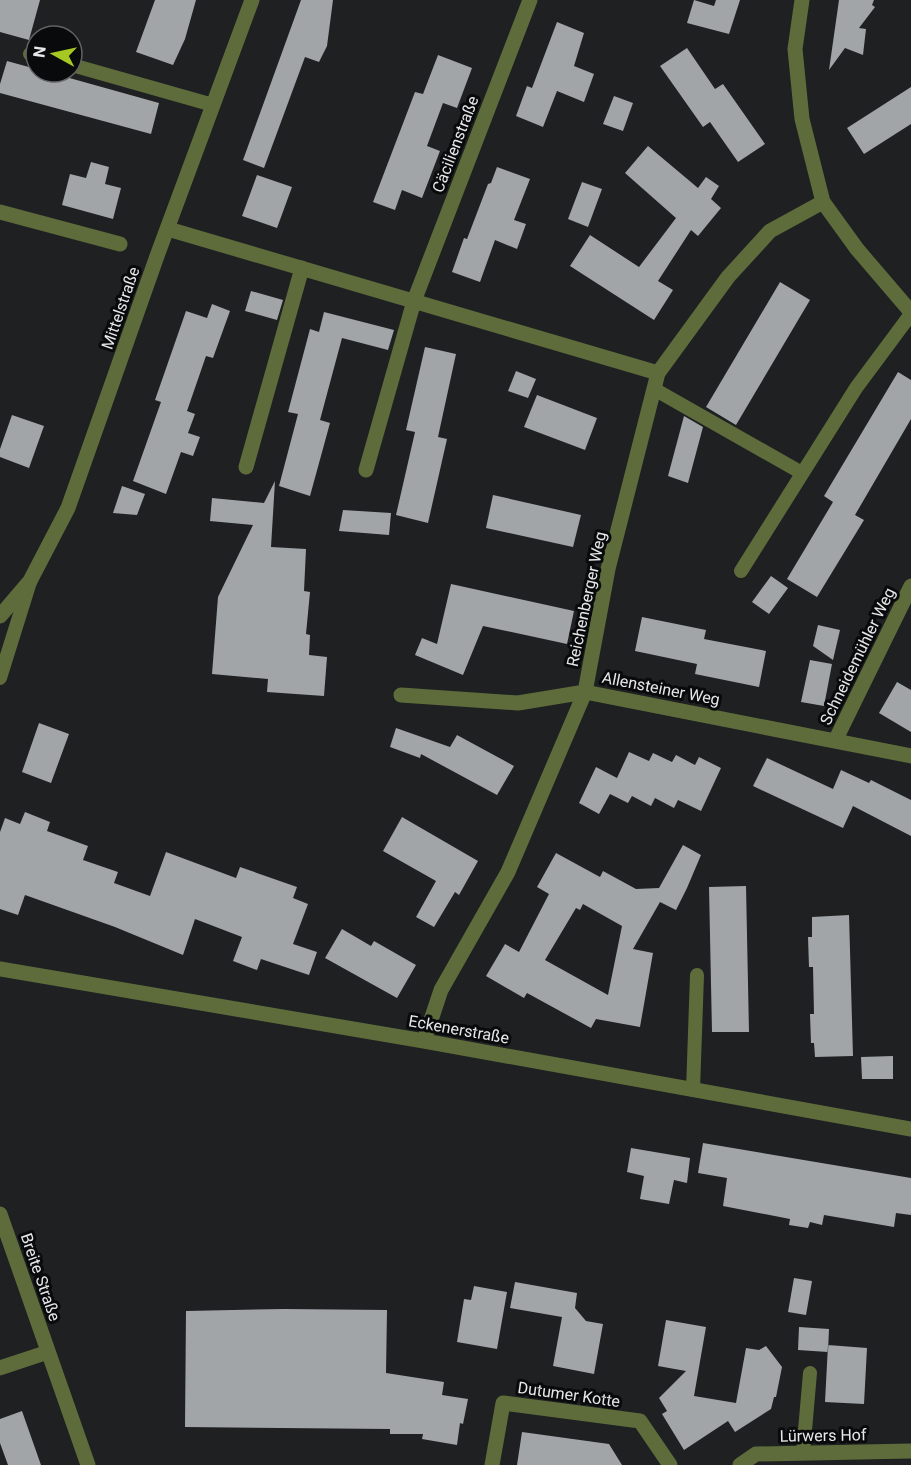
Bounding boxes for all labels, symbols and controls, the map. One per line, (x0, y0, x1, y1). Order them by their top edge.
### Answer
north arrow (24, 24, 84, 84)
text: N (29, 45, 50, 59)
street label: Cäcilienstraße (428, 93, 483, 195)
street label: Mittelstraße (97, 264, 143, 352)
street label: Reichenberger Weg (563, 530, 610, 668)
street label: Schneidemühler Weg (816, 585, 899, 728)
street label: Allensteiner Weg (600, 668, 721, 709)
street label: Eckenerstraße (407, 1011, 511, 1048)
street label: Breite Straße (17, 1231, 64, 1324)
street label: Dutumer Kotte (517, 1378, 621, 1411)
street label: Lürwers Hof (779, 1425, 867, 1446)

